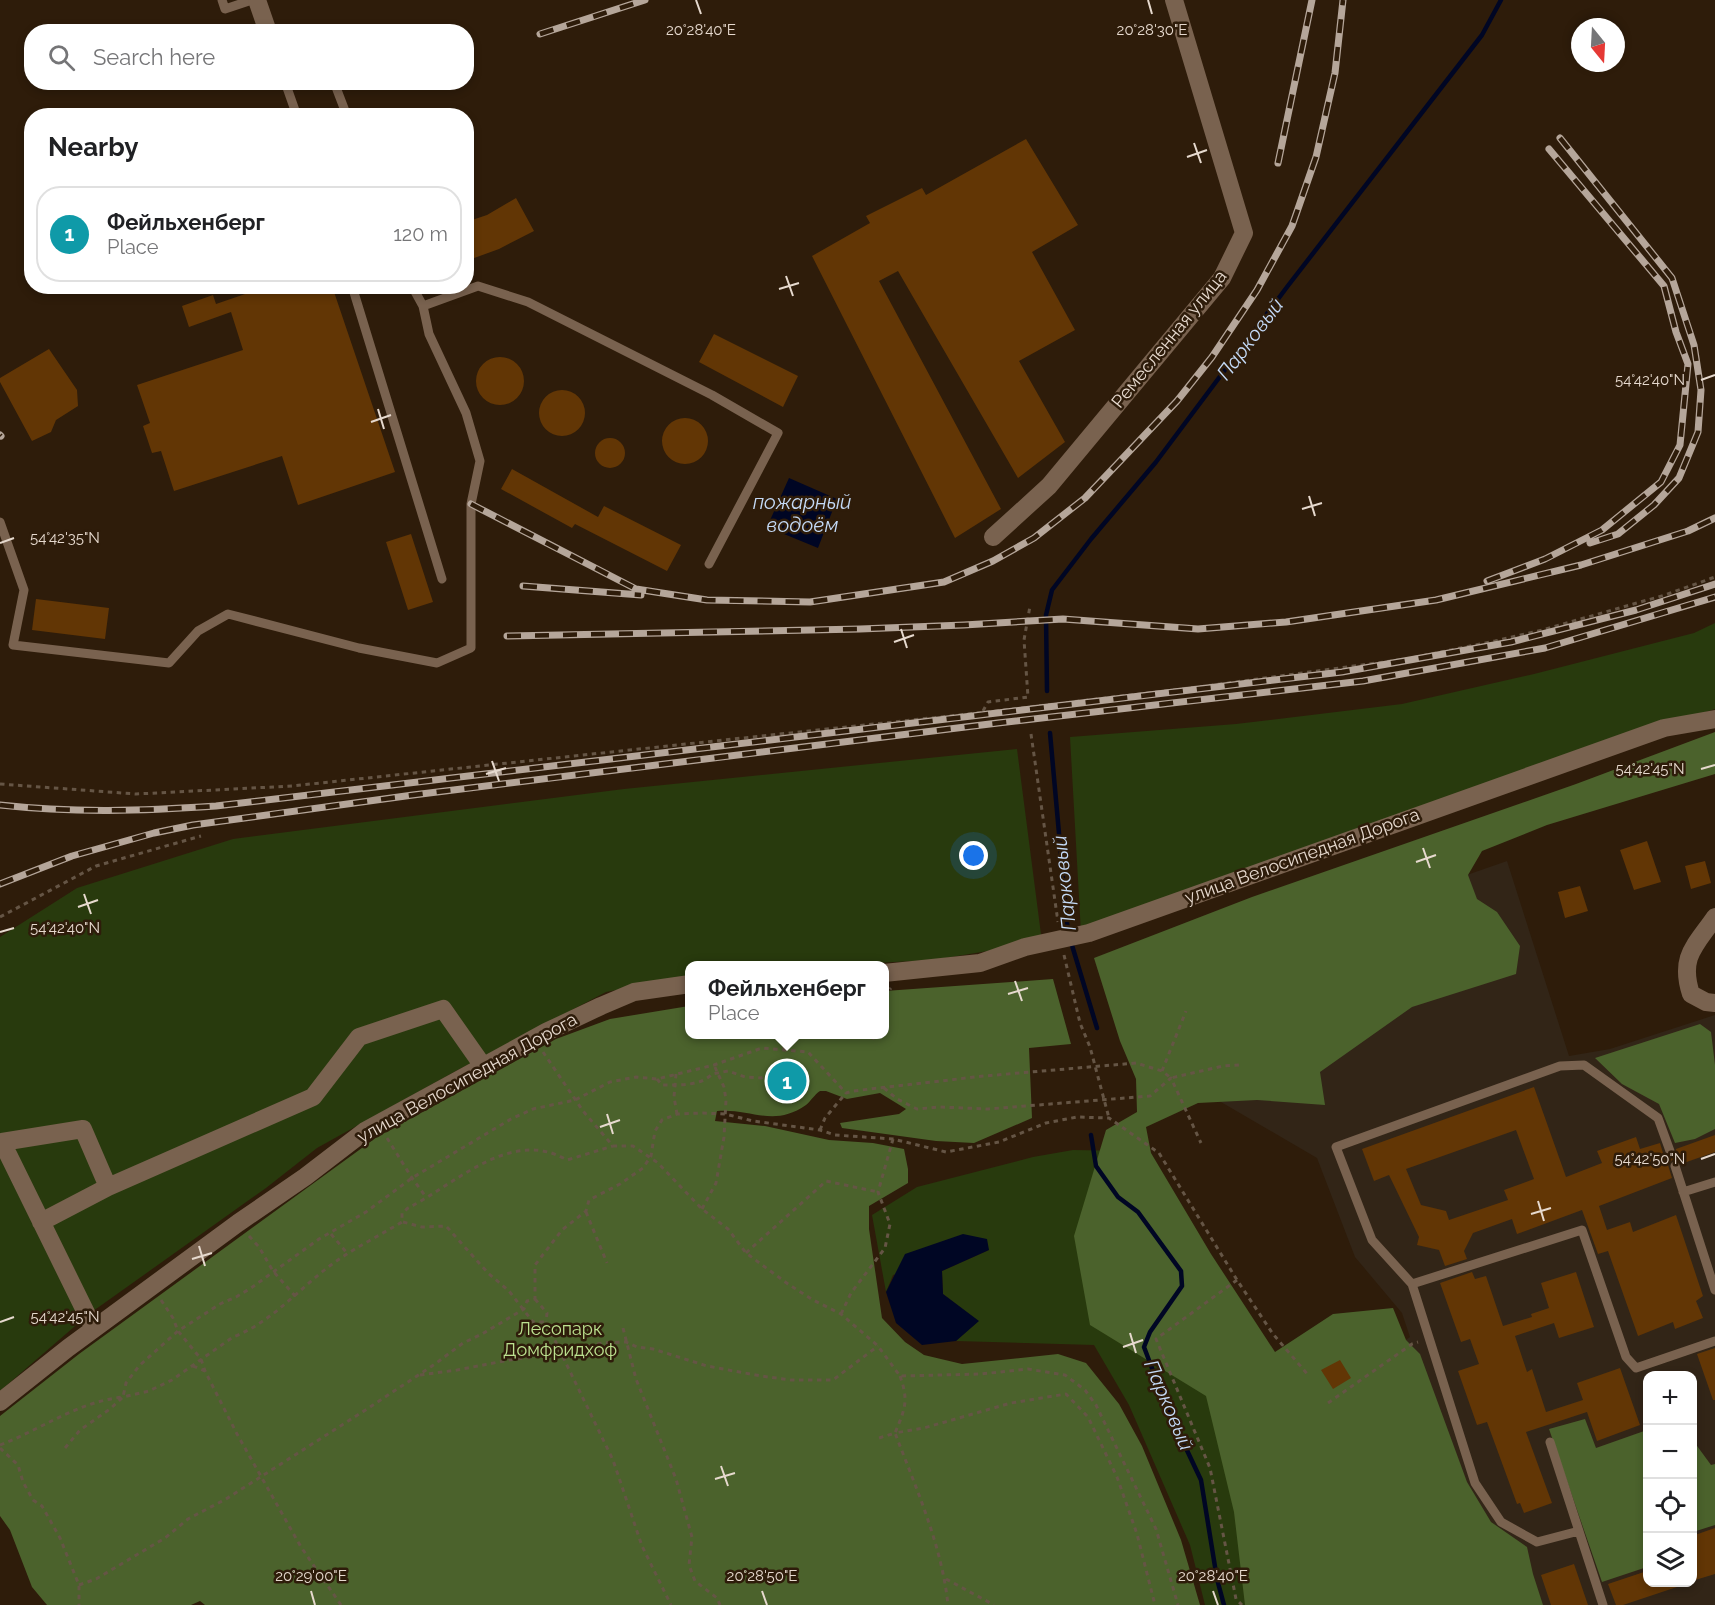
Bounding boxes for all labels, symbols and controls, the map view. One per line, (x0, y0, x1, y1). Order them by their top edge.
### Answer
north arrow (1571, 18, 1625, 72)
text: 20°28'40"E (666, 21, 736, 39)
text: 20°28'30"E (1117, 21, 1187, 39)
search box (24, 24, 474, 90)
icon: search (45, 41, 78, 74)
text: Search here (93, 44, 215, 70)
text: Nearby (48, 132, 138, 162)
text: Фейльхенберг (107, 209, 265, 235)
text: 1 (65, 222, 74, 246)
text: 120 m (393, 222, 448, 246)
text: Place (107, 235, 158, 259)
street label: Ремесленная улица (1107, 266, 1231, 412)
water label: Парковый (1212, 293, 1288, 385)
text: 54°42'40"N (1615, 371, 1685, 389)
water label: пожарный водоём (753, 490, 851, 537)
text: 54°42'35"N (30, 529, 100, 547)
text: 54°42'45"N (1615, 760, 1685, 778)
street label: улица Велосипедная Дорога (1182, 803, 1422, 908)
water label: Парковый (1047, 834, 1081, 932)
your location (959, 841, 988, 870)
text: 54°42'40"N (30, 919, 100, 937)
popup (685, 961, 889, 1039)
text: Фейльхенберг (708, 975, 866, 1001)
text: Place (708, 1001, 759, 1025)
street label: улица Велосипедная Дорога (353, 1008, 580, 1147)
pin: 1 (768, 1058, 806, 1104)
text: 54°42'50"N (1615, 1150, 1685, 1168)
text: 54°42'45"N (30, 1308, 100, 1326)
park label: Лесопарк Домфридхоф (503, 1318, 617, 1360)
water label: Парковый (1139, 1356, 1199, 1454)
map controls (1643, 1371, 1697, 1587)
button: + (1643, 1371, 1697, 1425)
button: − (1643, 1425, 1697, 1479)
button: locate (1643, 1479, 1697, 1533)
button: layers (1643, 1533, 1697, 1587)
text: 20°29'00"E (275, 1567, 347, 1585)
text: 20°28'50"E (727, 1567, 797, 1585)
text: 20°28'40"E (1178, 1567, 1248, 1585)

